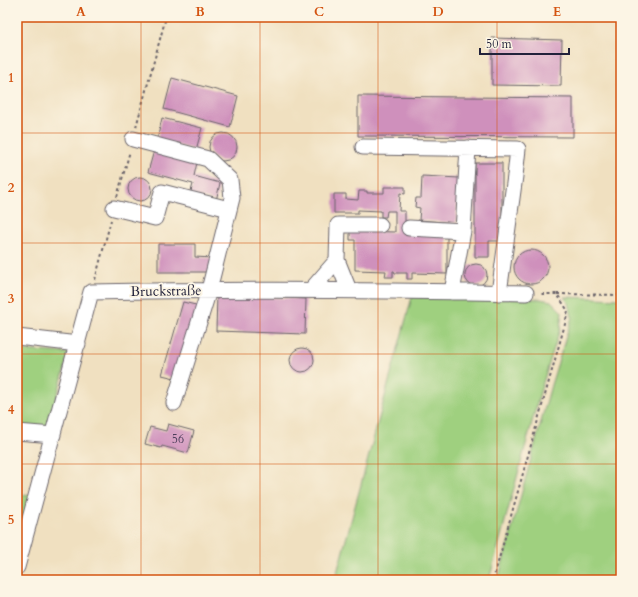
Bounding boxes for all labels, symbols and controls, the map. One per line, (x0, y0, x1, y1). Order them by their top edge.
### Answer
text: A (76, 3, 86, 21)
text: B (195, 3, 205, 21)
text: C (314, 3, 324, 21)
text: D (432, 3, 444, 21)
text: E (553, 3, 561, 21)
scale bar (480, 30, 569, 56)
text: 50 m (486, 36, 513, 52)
text: 1 (8, 69, 14, 87)
text: 2 (8, 179, 15, 197)
street label: Bruckstraße (130, 281, 202, 301)
text: 3 (8, 290, 15, 308)
text: 4 (8, 401, 15, 419)
house number: 56 (172, 431, 184, 447)
text: 5 (8, 511, 14, 529)

